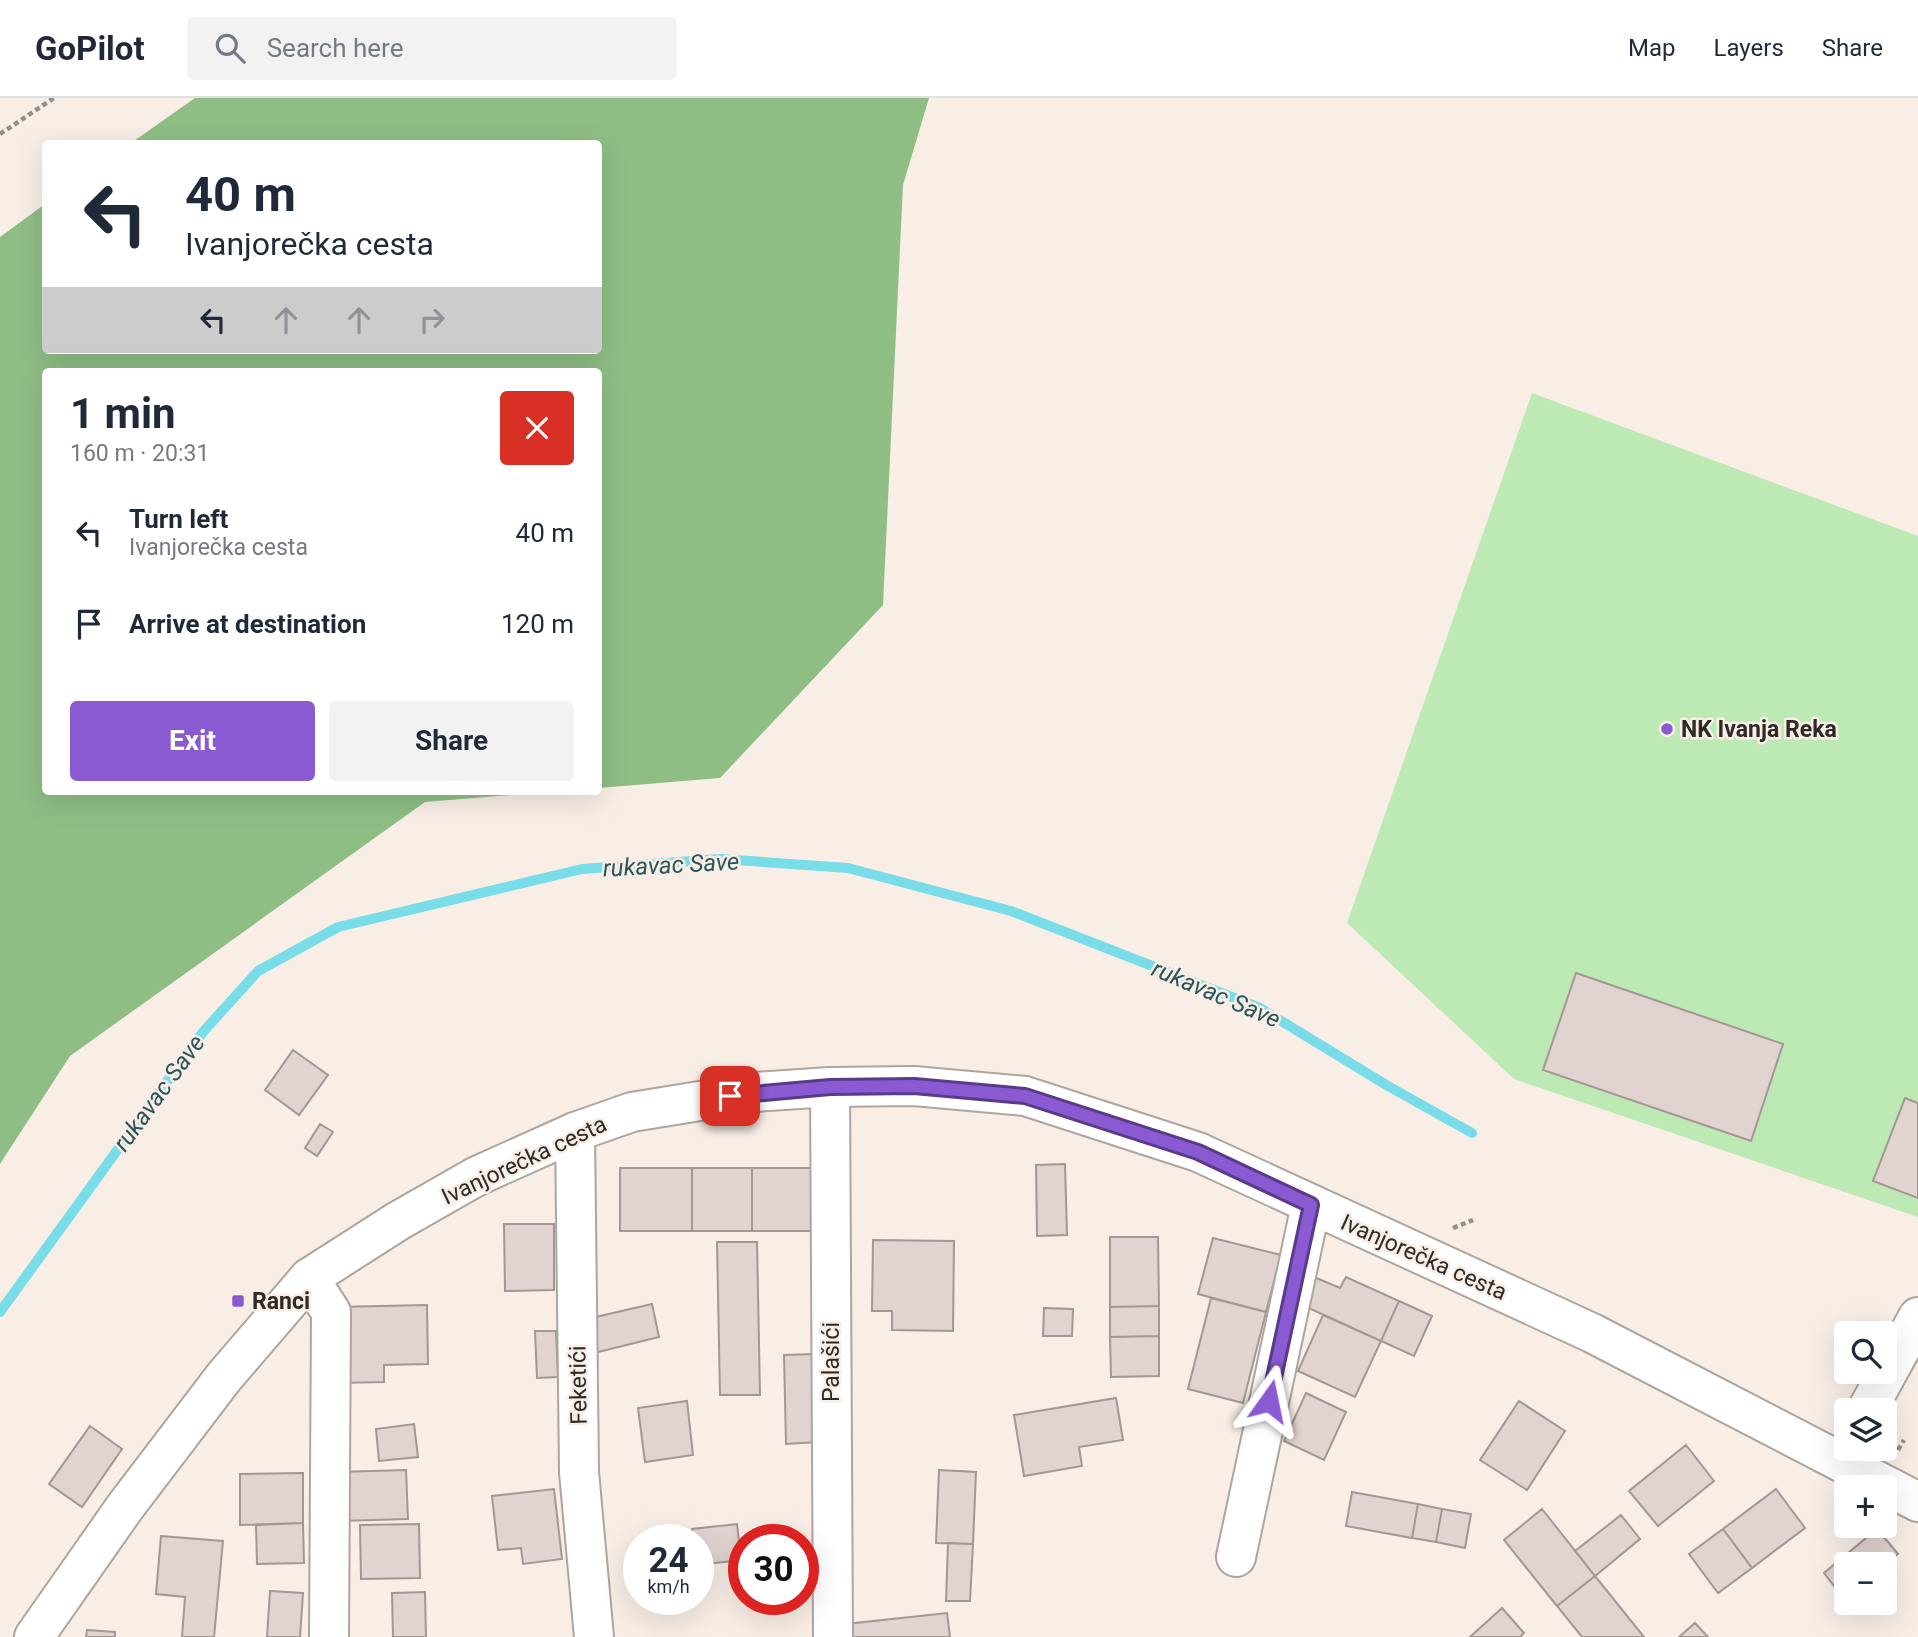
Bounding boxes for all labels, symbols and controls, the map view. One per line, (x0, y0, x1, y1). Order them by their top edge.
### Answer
search box (187, 17, 677, 80)
text: GoPilot (35, 29, 145, 68)
icon: search (211, 29, 249, 67)
text: Search here (267, 33, 403, 63)
text: Map (1628, 34, 1676, 62)
text: Layers (1714, 34, 1784, 62)
text: Share (1822, 34, 1883, 62)
text: 40 m (185, 166, 296, 223)
icon: left (70, 168, 161, 259)
text: Ivanjorečka cesta (185, 225, 434, 263)
icon: left (194, 301, 232, 339)
icon: ahead (267, 301, 305, 339)
icon: ahead (340, 301, 378, 339)
icon: right (413, 301, 451, 339)
text: 1 min (70, 389, 176, 438)
button: close (500, 391, 574, 465)
text: 160 m · 20:31 (70, 440, 209, 467)
text: Turn left (129, 504, 228, 534)
icon: left (70, 514, 108, 552)
text: 40 m (516, 518, 574, 548)
text: Ivanjorečka cesta (129, 534, 308, 561)
icon: arrive (70, 605, 108, 643)
text: Arrive at destination (129, 609, 366, 639)
text: 120 m (501, 609, 574, 639)
button: Exit (70, 701, 315, 781)
button: Share (329, 701, 574, 781)
place label: NK Ivanja Reka (1681, 716, 1837, 743)
marker: NK Ivanja Reka (1659, 721, 1675, 737)
water label: rukavac Save (602, 847, 740, 883)
water label: rukavac Save (1148, 954, 1284, 1034)
water label: rukavac Save (108, 1029, 210, 1157)
pin (700, 1066, 760, 1126)
icon: arrive (711, 1077, 749, 1115)
street label: Ivanjorečka cesta (437, 1110, 611, 1210)
street label: Ivanjorečka cesta (1337, 1209, 1511, 1306)
place label: Ranci (252, 1288, 310, 1315)
marker: Ranci (230, 1293, 246, 1309)
map controls (1834, 1321, 1897, 1615)
button: search (1834, 1321, 1897, 1384)
street label: Palašići (818, 1322, 845, 1402)
street label: Feketići (564, 1345, 593, 1425)
position arrow (1232, 1364, 1306, 1438)
button: layers (1834, 1398, 1897, 1461)
button: + (1834, 1475, 1897, 1538)
speed limit sign: 30 (728, 1524, 819, 1615)
text: 24 (648, 1540, 689, 1581)
button: − (1834, 1552, 1897, 1615)
text: km/h (647, 1576, 690, 1597)

